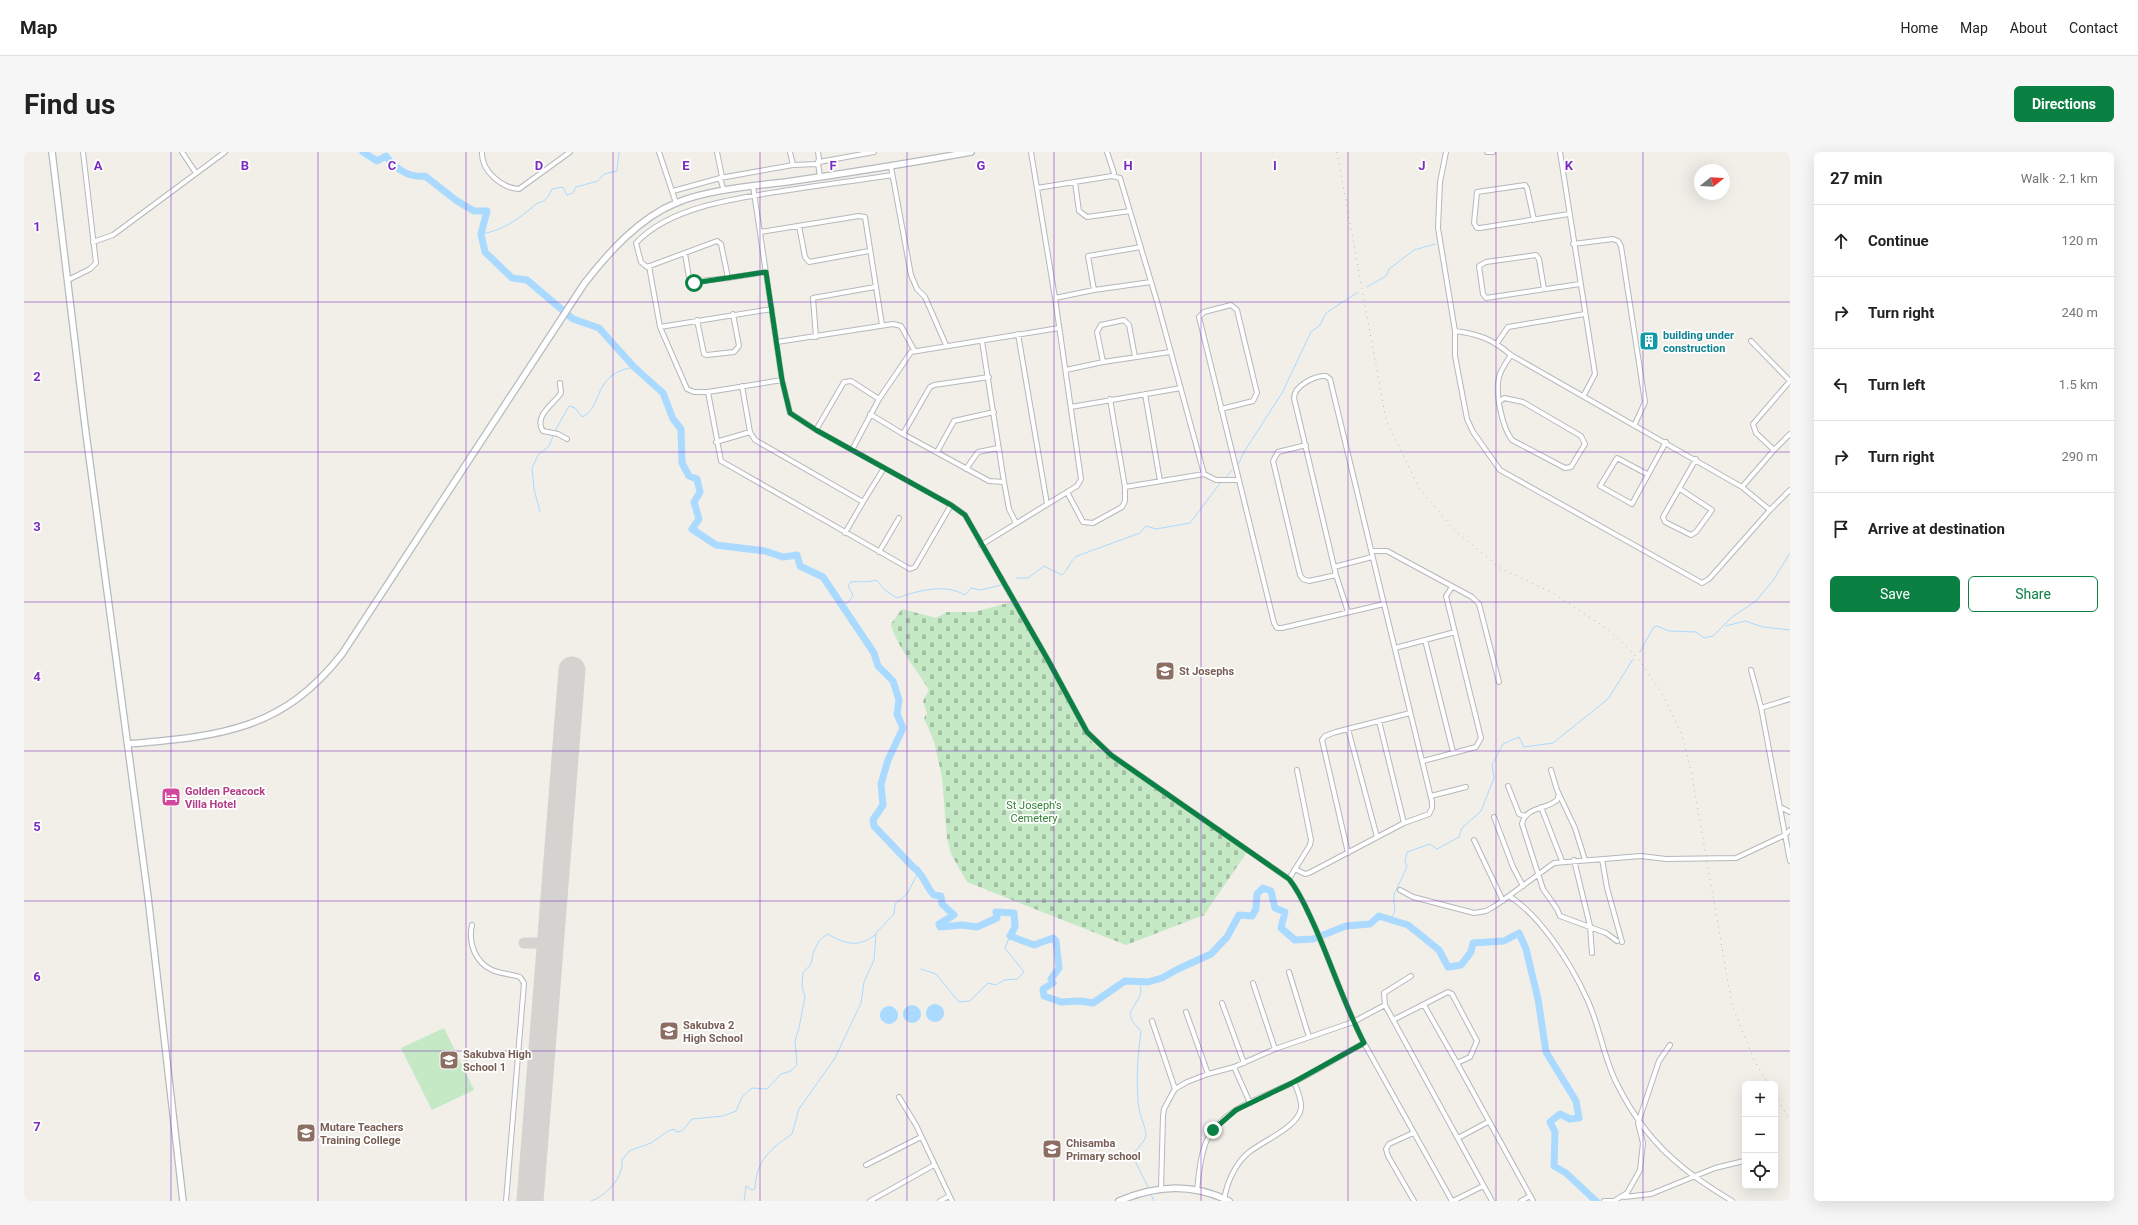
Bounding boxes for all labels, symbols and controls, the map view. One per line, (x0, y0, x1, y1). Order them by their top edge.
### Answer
text: Map (20, 16, 58, 39)
text: Home (1900, 20, 1938, 36)
text: Map (1960, 20, 1988, 36)
text: About (2010, 20, 2047, 36)
text: Contact (2069, 20, 2118, 36)
button: Directions (2014, 86, 2114, 122)
text: Find us (24, 88, 115, 121)
text: A (94, 158, 103, 173)
text: B (241, 158, 249, 173)
text: C (388, 158, 397, 173)
text: D (535, 158, 543, 173)
text: E (682, 158, 690, 173)
text: F (829, 158, 837, 173)
text: G (977, 158, 986, 173)
text: H (1123, 158, 1133, 173)
text: I (1273, 158, 1277, 173)
text: J (1418, 158, 1426, 173)
text: K (1565, 158, 1574, 173)
north arrow (1694, 164, 1730, 200)
text: 27 min (1830, 168, 1883, 188)
text: Walk · 2.1 km (2021, 171, 2098, 186)
text: 1 (33, 219, 41, 234)
icon: ahead (1830, 230, 1852, 252)
text: Continue (1868, 232, 1929, 250)
text: 120 m (2061, 233, 2098, 248)
route start (685, 274, 703, 292)
icon: right (1830, 302, 1852, 324)
text: Turn right (1868, 304, 1934, 322)
text: 240 m (2061, 305, 2098, 320)
place label: building under construction (1663, 329, 1734, 355)
building icon: building under construction (1638, 330, 1660, 352)
text: 2 (33, 369, 41, 384)
icon: left (1830, 374, 1852, 396)
text: Turn left (1868, 376, 1925, 394)
text: 1.5 km (2059, 377, 2098, 392)
icon: right (1830, 446, 1852, 468)
text: Turn right (1868, 448, 1934, 466)
text: 290 m (2061, 449, 2098, 464)
icon: arrive (1830, 518, 1852, 540)
text: 3 (33, 519, 41, 534)
text: Arrive at destination (1868, 520, 2005, 538)
button: Save (1830, 576, 1960, 612)
button: Share (1968, 576, 2098, 612)
school or university icon: St Josephs (1154, 660, 1176, 682)
place label: St Josephs (1179, 665, 1235, 678)
text: 4 (33, 669, 41, 684)
place label: Golden Peacock Villa Hotel (185, 785, 265, 811)
hotel icon: Golden Peacock Villa Hotel (160, 786, 182, 808)
park label: St Joseph's Cemetery (1006, 799, 1062, 825)
text: 5 (33, 819, 41, 834)
text: 6 (33, 969, 41, 984)
place label: Sakubva 2 High School (683, 1019, 743, 1045)
school or university icon: Sakubva 2 High School (658, 1020, 680, 1042)
place label: Sakubva High School 1 (463, 1048, 531, 1074)
school or university icon: Sakubva High School 1 (438, 1049, 460, 1071)
map controls (1742, 1081, 1778, 1189)
button: + (1742, 1081, 1778, 1117)
button: − (1742, 1117, 1778, 1153)
text: 7 (33, 1119, 41, 1134)
place label: Mutare Teachers Training College (320, 1121, 404, 1147)
route end (1204, 1121, 1222, 1139)
school or university icon: Mutare Teachers Training College (295, 1122, 317, 1144)
place label: Chisamba Primary school (1066, 1137, 1141, 1163)
school or university icon: Chisamba Primary school (1041, 1138, 1063, 1160)
button: locate (1742, 1153, 1778, 1189)

